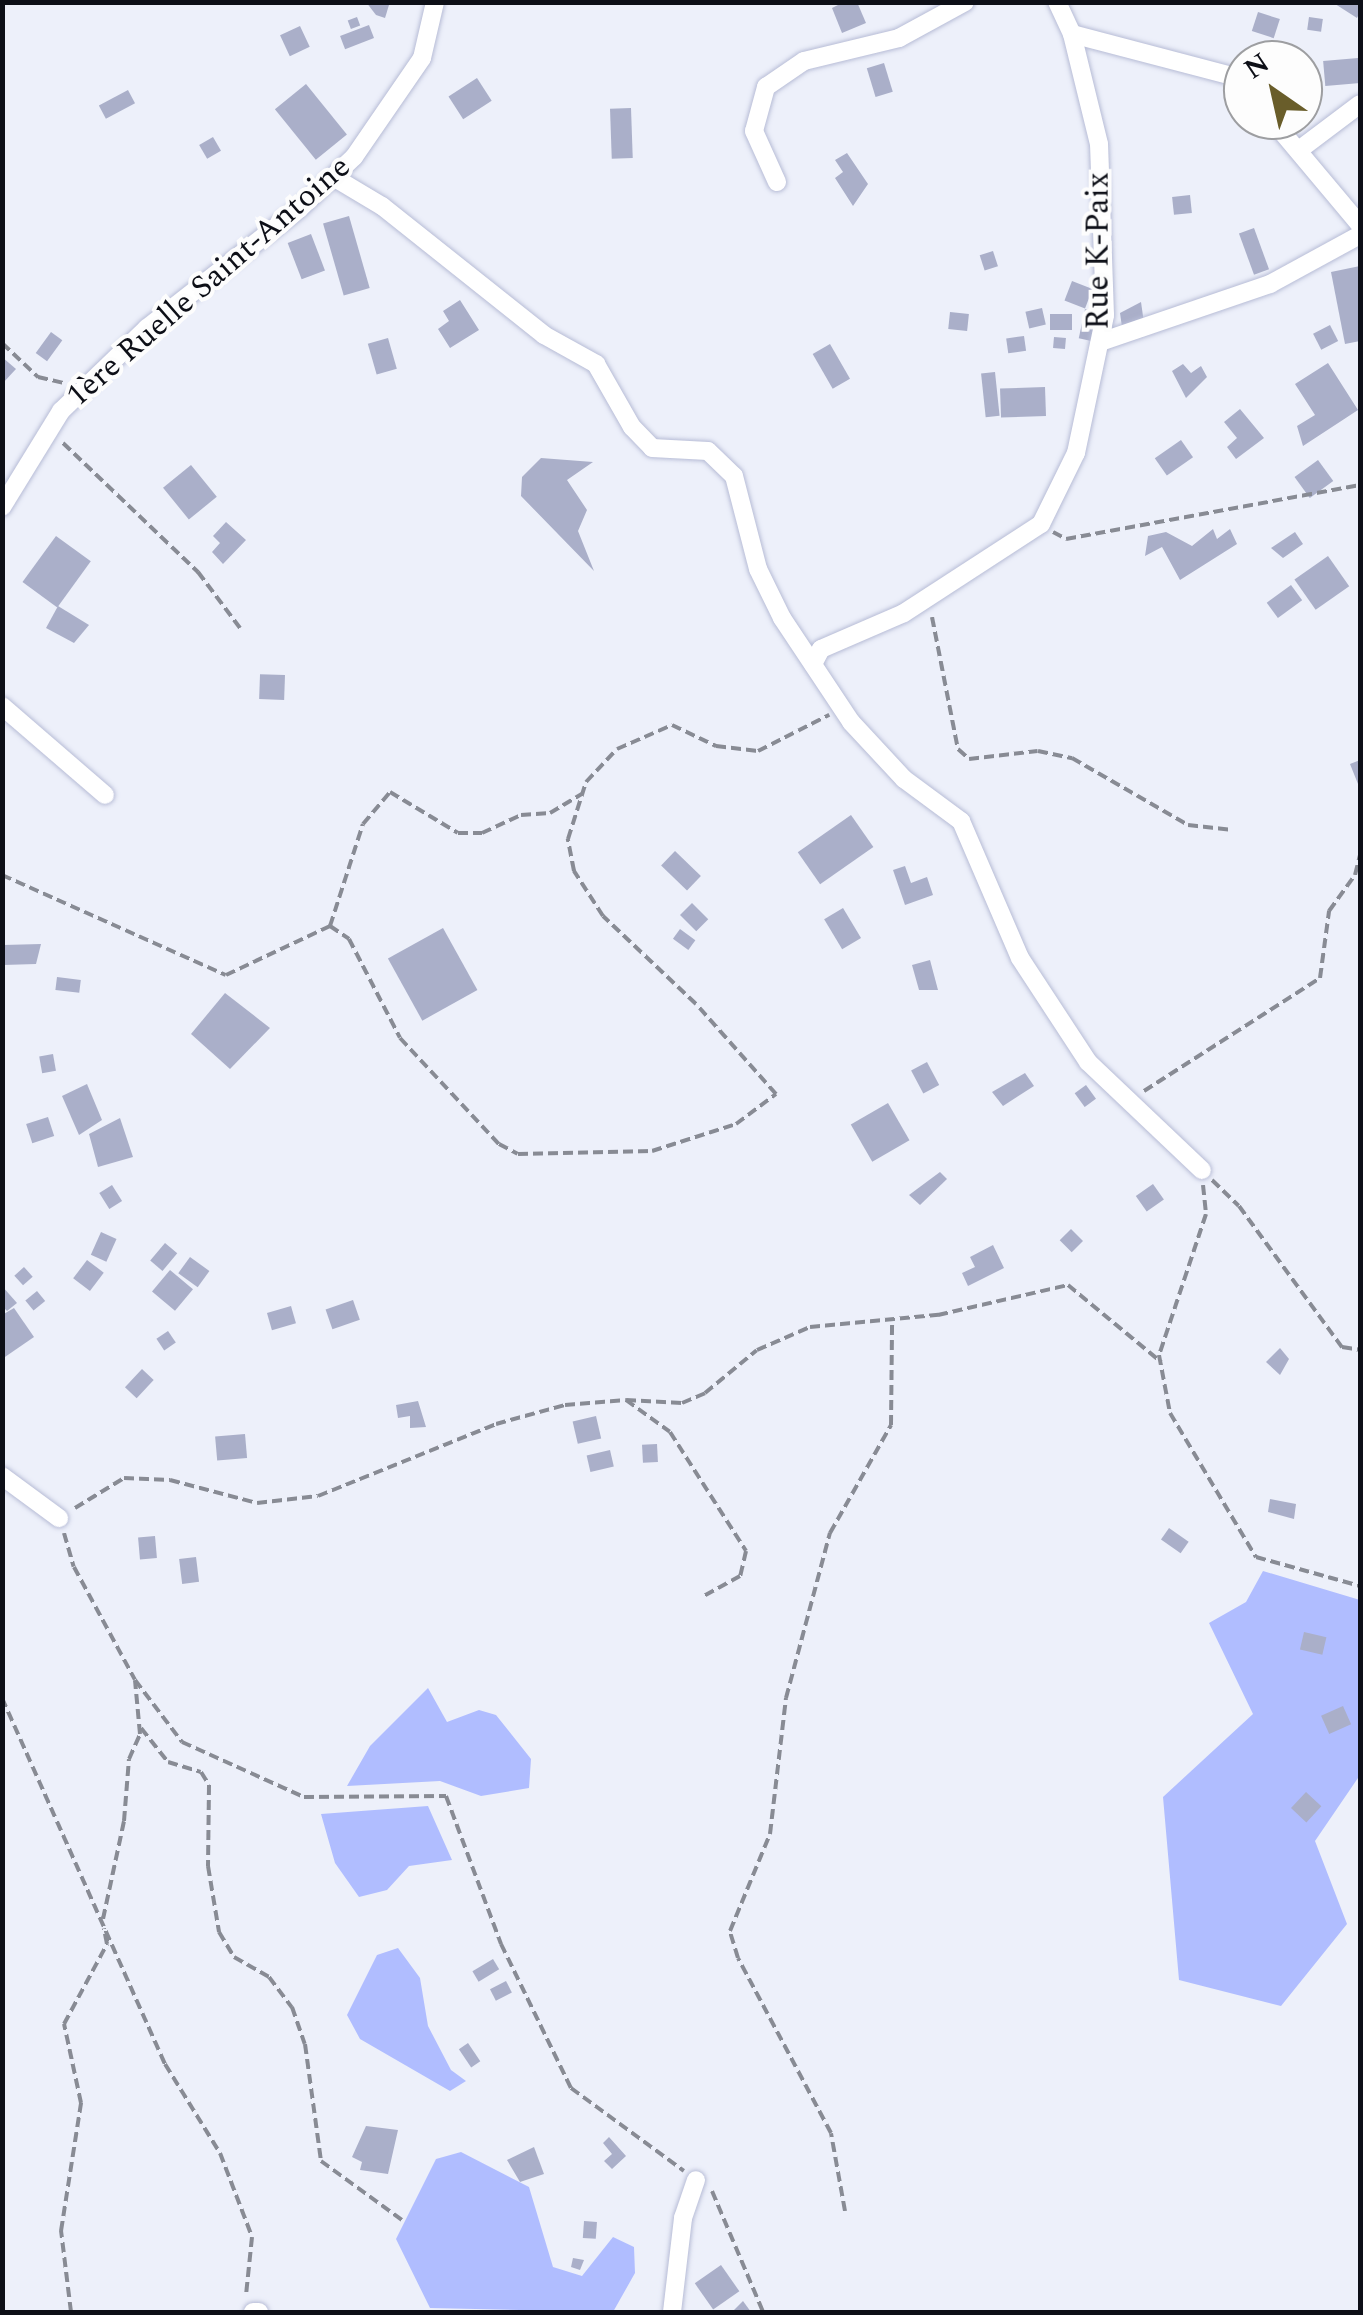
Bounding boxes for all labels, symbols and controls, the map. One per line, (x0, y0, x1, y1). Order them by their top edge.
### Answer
north arrow (1223, 40, 1323, 140)
text: N (1236, 42, 1279, 91)
street label: 1ère Ruelle Saint-Antoine (59, 148, 359, 416)
street label: Rue K-Paix (1080, 172, 1118, 330)

